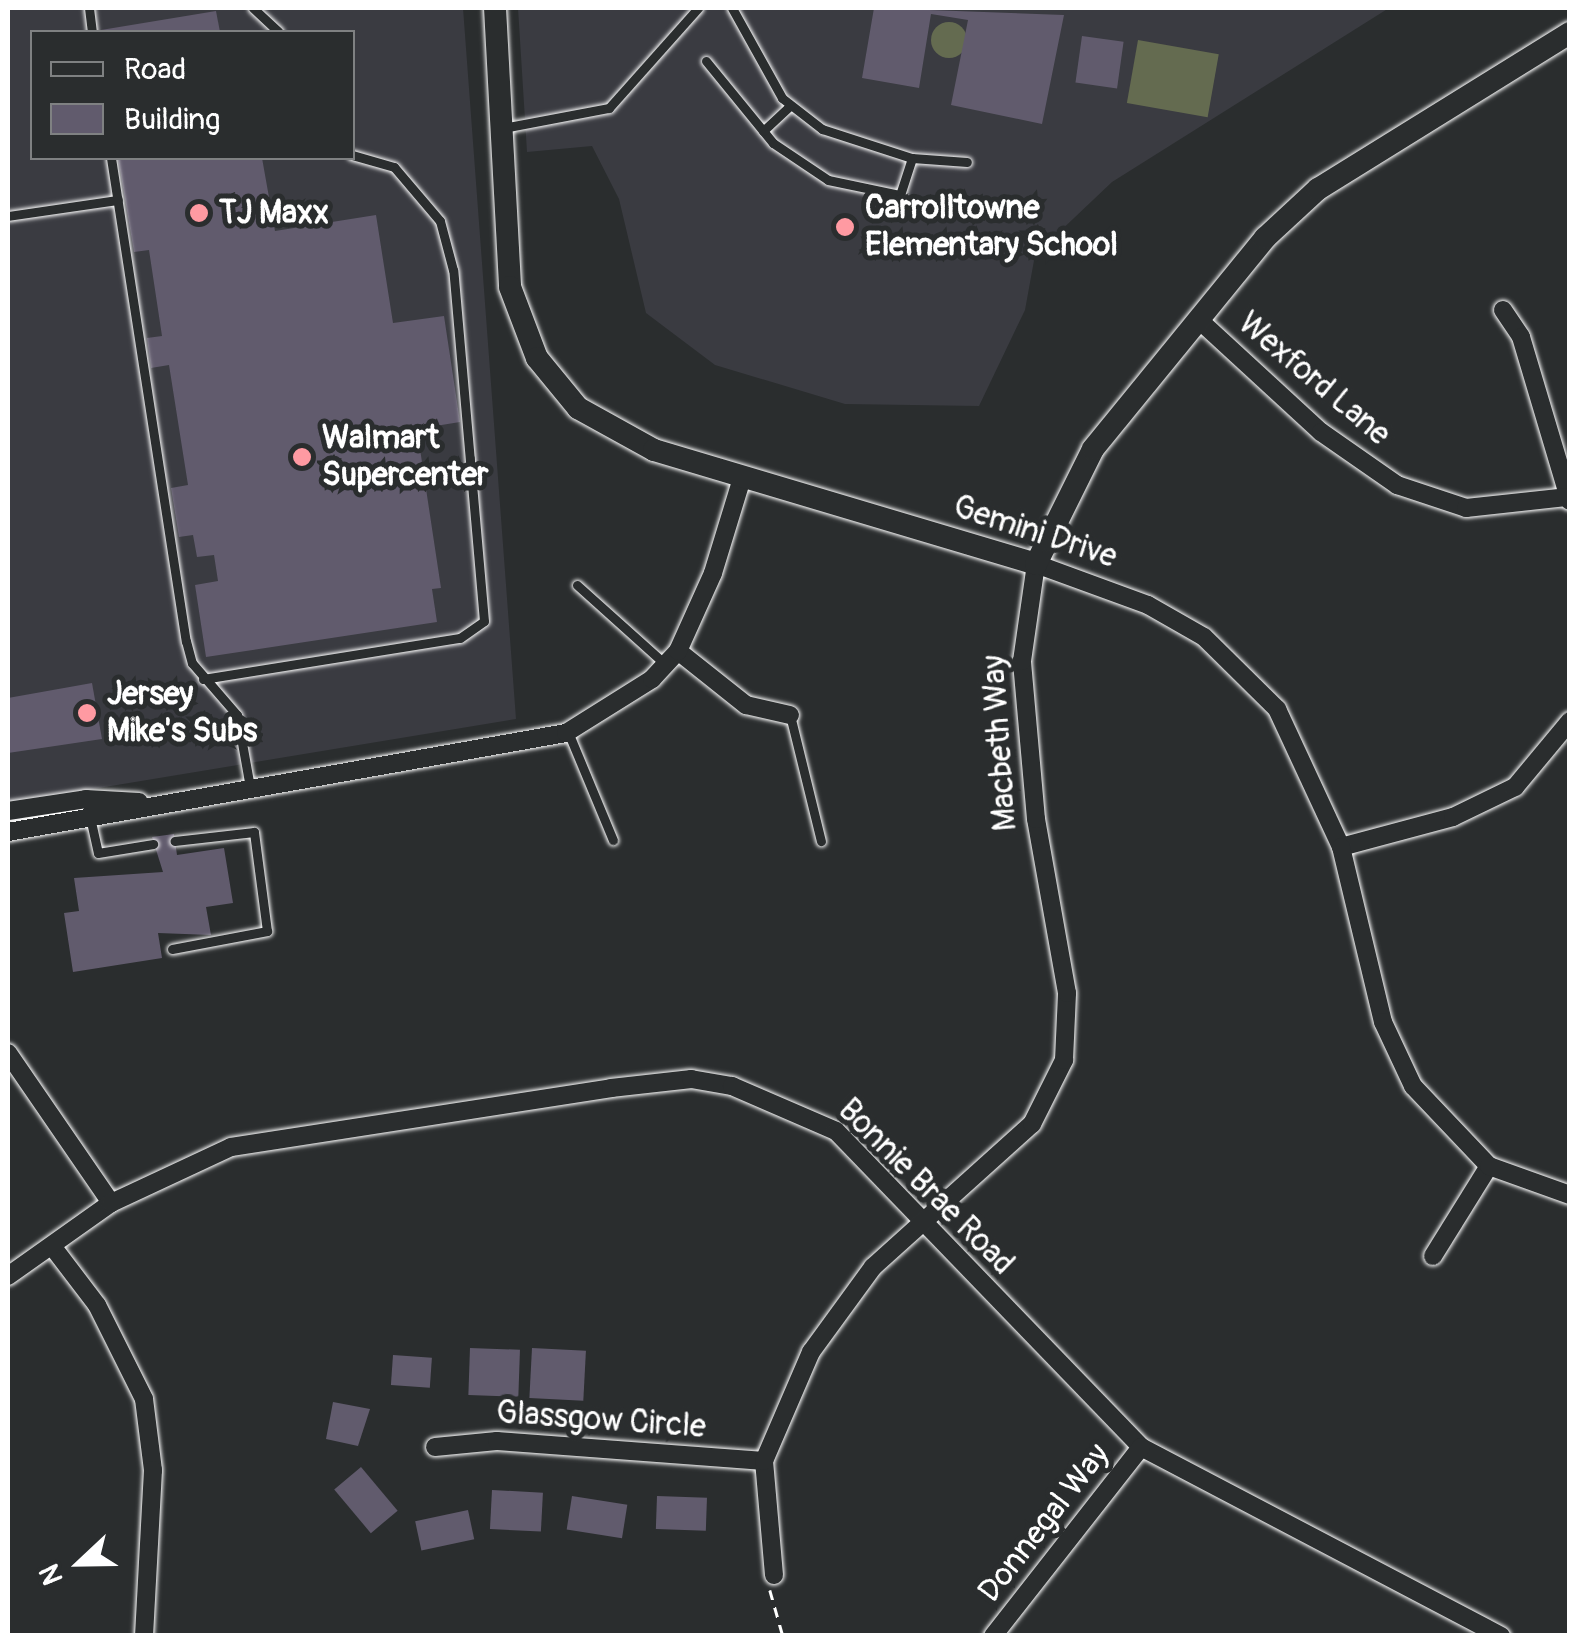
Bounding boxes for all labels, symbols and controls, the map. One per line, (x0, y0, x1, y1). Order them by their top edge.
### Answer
legend (30, 30, 355, 160)
text: Road (124, 51, 186, 88)
text: Building (124, 101, 220, 138)
place label: Carrolltowne Elementary School (865, 190, 1118, 265)
place label: TJ Maxx (219, 194, 329, 232)
marker: TJ Maxx (188, 202, 210, 224)
marker: Carrolltowne Elementary School (834, 216, 856, 238)
street label: Wexford Lane (1230, 304, 1398, 454)
place label: Walmart Supercenter (322, 420, 488, 495)
marker: Walmart Supercenter (291, 446, 313, 468)
street label: Gemini Drive (948, 488, 1122, 576)
street label: Macbeth Way (975, 654, 1025, 832)
place label: Jersey Mike's Subs (107, 676, 257, 751)
marker: Jersey Mike's Subs (76, 702, 98, 724)
street label: Bonnie Brae Road (830, 1091, 1022, 1283)
street label: Glassgow Circle (495, 1394, 707, 1446)
street label: Donnegal Way (970, 1436, 1118, 1610)
north arrow (30, 1513, 130, 1613)
text: N (32, 1559, 71, 1590)

